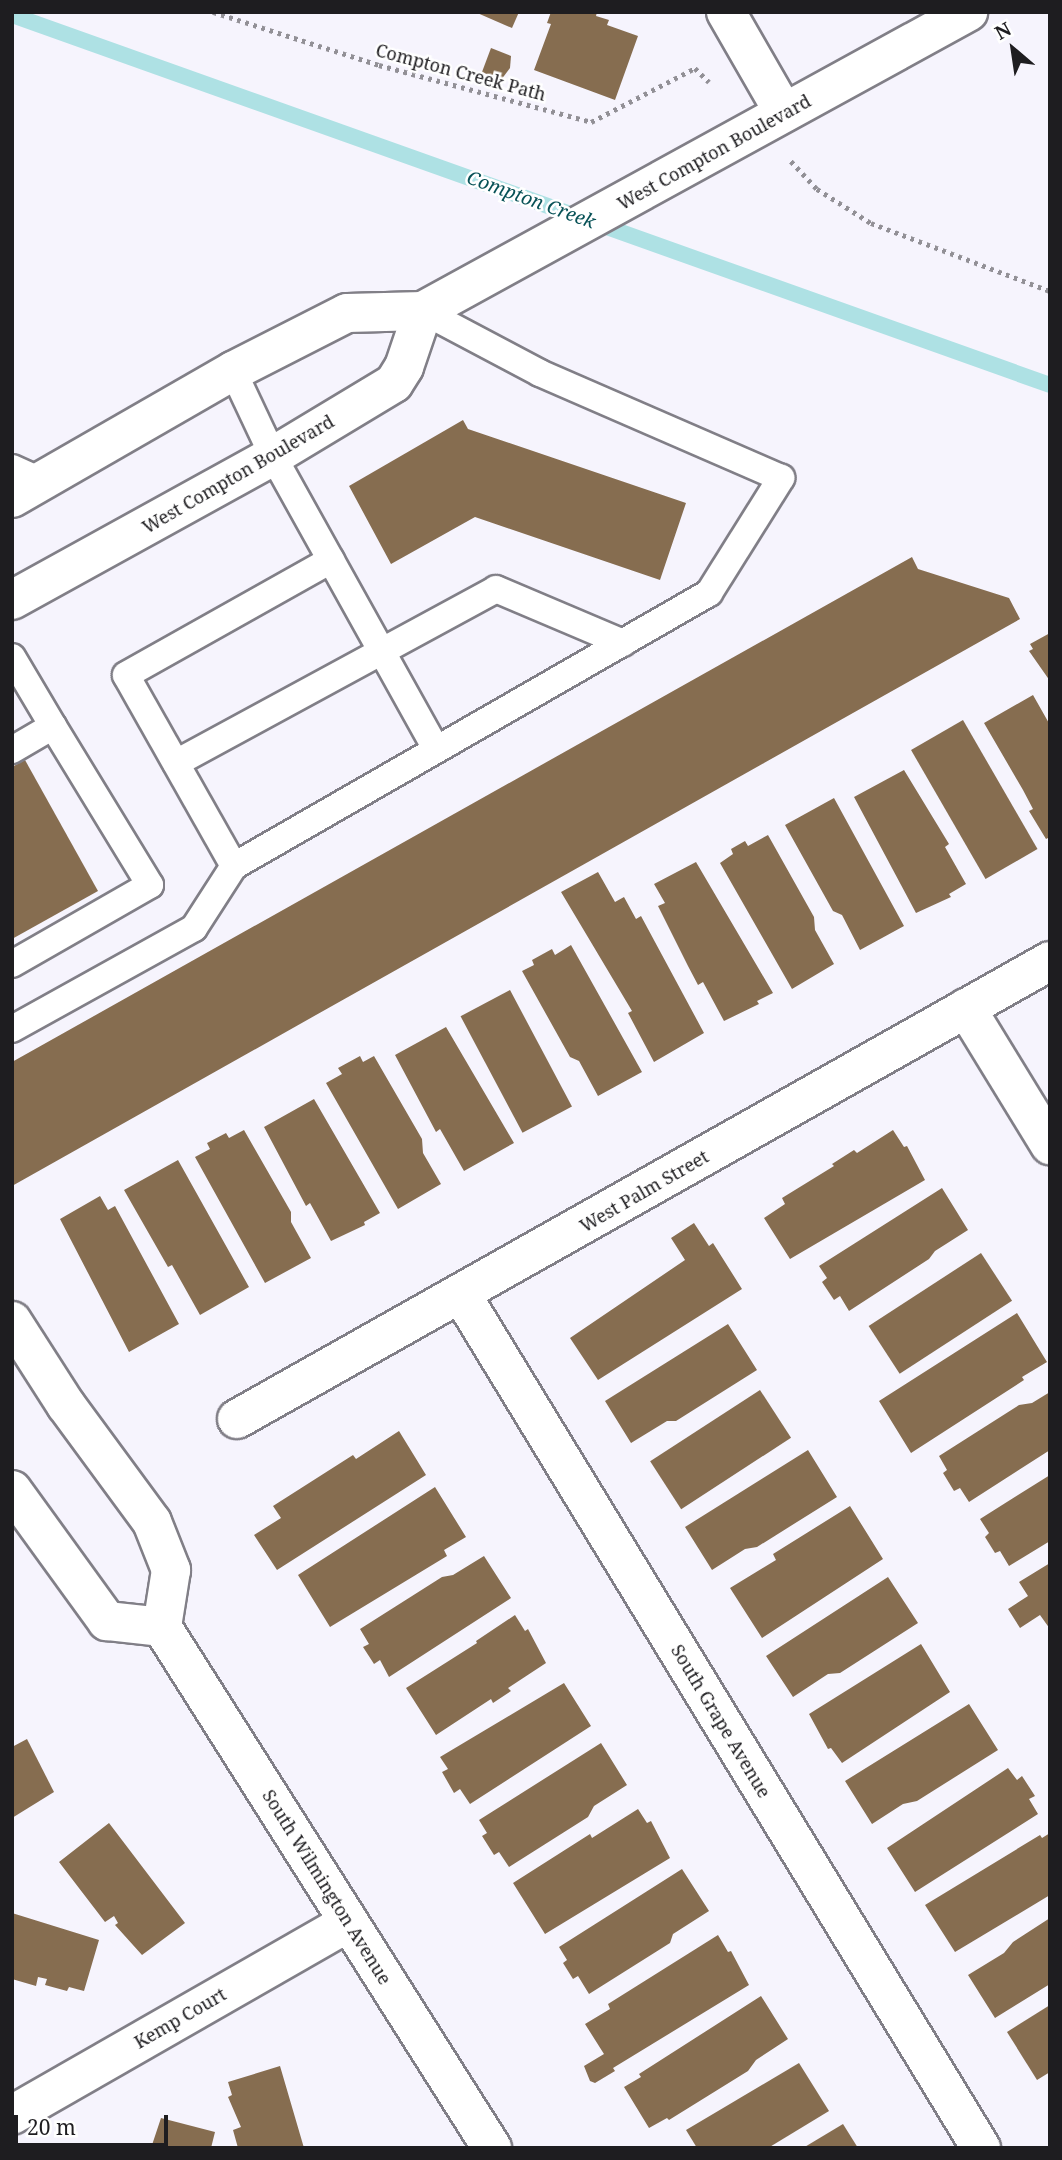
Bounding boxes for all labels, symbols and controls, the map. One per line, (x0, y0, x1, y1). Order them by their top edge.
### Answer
north arrow (978, 14, 1048, 84)
text: N (990, 16, 1016, 46)
street label: Compton Creek Path (374, 39, 548, 105)
street label: West Compton Boulevard (613, 90, 815, 214)
water label: Compton Creek (464, 166, 598, 234)
street label: West Compton Boulevard (138, 410, 338, 538)
street label: West Palm Street (576, 1145, 712, 1237)
street label: South Grape Avenue (667, 1640, 775, 1802)
street label: South Wilmington Avenue (258, 1786, 396, 1988)
street label: Kemp Court (130, 1983, 230, 2053)
scale bar (18, 2100, 172, 2144)
text: 20 m (27, 2113, 76, 2141)

